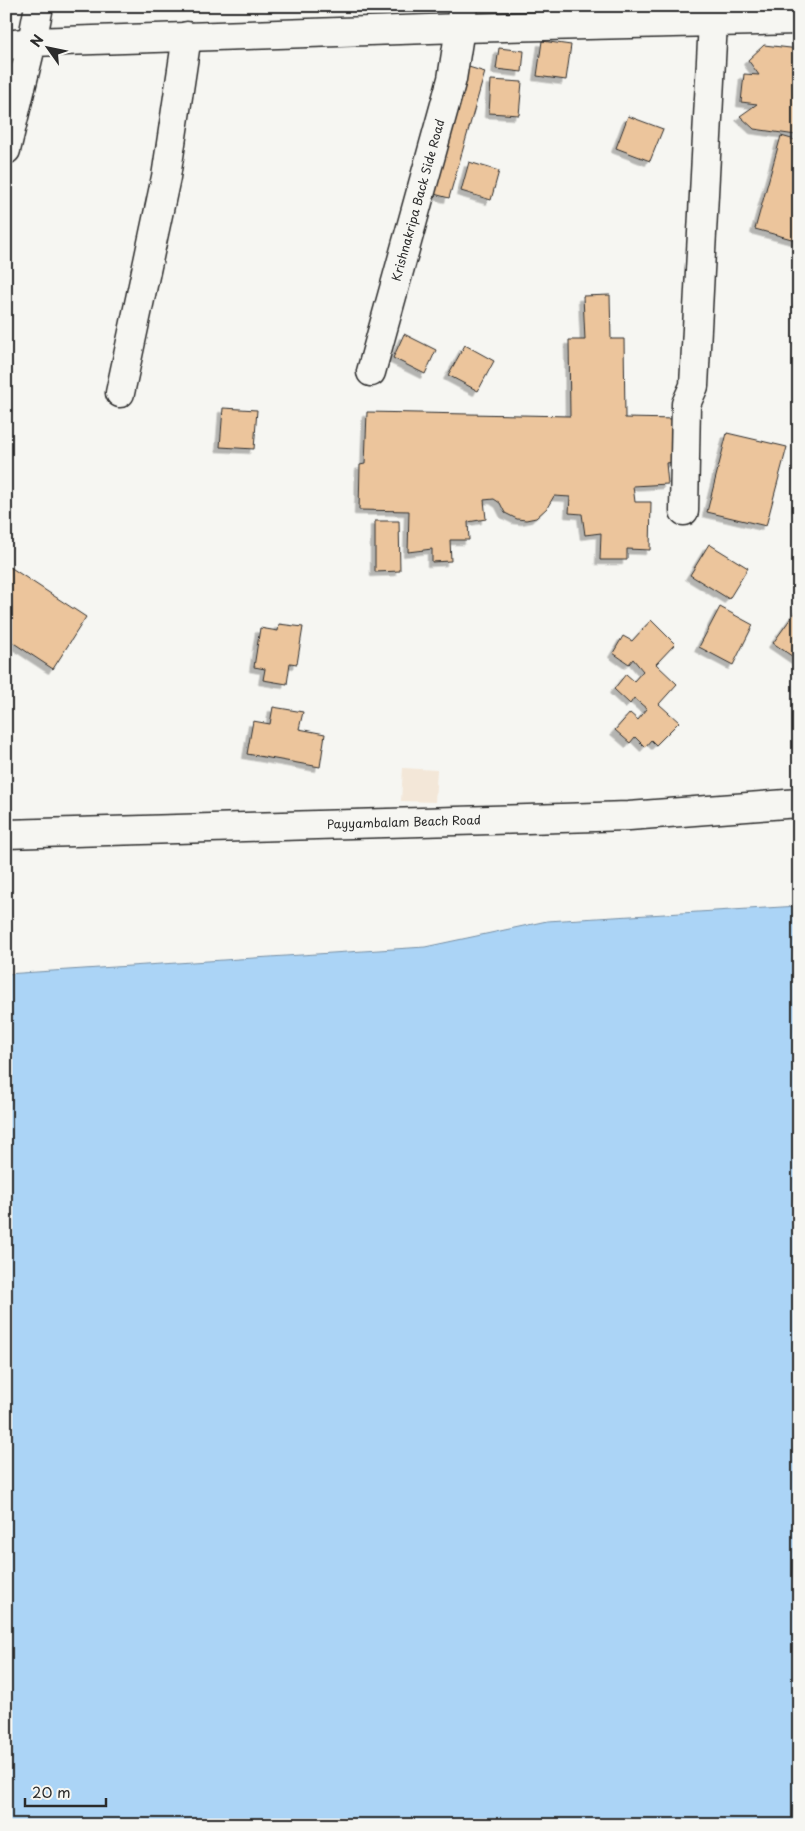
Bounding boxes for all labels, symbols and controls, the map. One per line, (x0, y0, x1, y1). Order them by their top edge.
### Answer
north arrow (22, 22, 72, 72)
text: N (25, 30, 49, 51)
street label: Krishnakripa Back Side Road (387, 117, 449, 283)
street label: Payyambalam Beach Road (327, 810, 481, 833)
scale bar (25, 1776, 106, 1808)
text: 20 m (32, 1780, 71, 1803)

